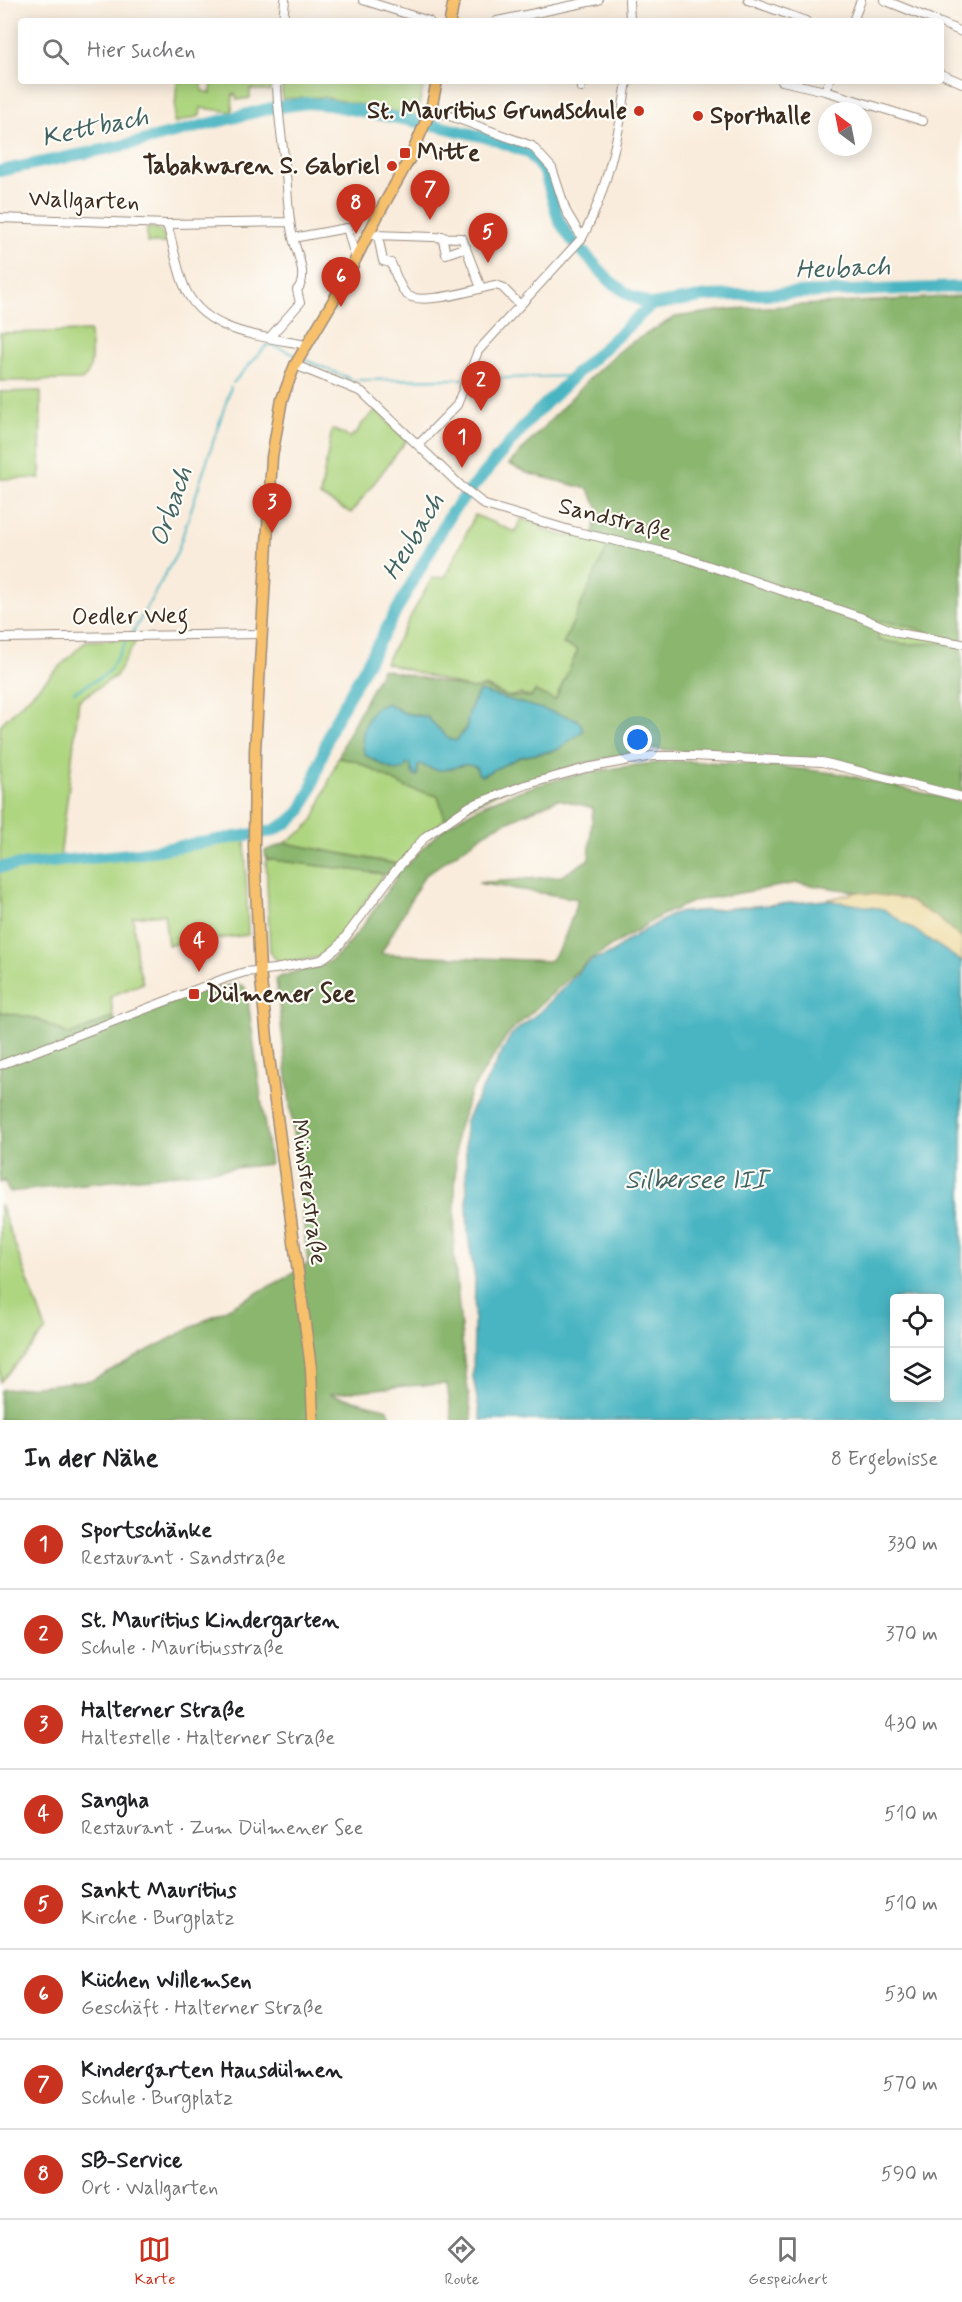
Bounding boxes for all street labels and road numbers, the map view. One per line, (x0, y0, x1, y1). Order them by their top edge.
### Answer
street label: Wallgarten (28, 184, 140, 218)
street label: Sandstraße (555, 491, 675, 549)
street label: Oedler Weg (71, 600, 189, 637)
street label: Münsterstraße (282, 1117, 334, 1267)

